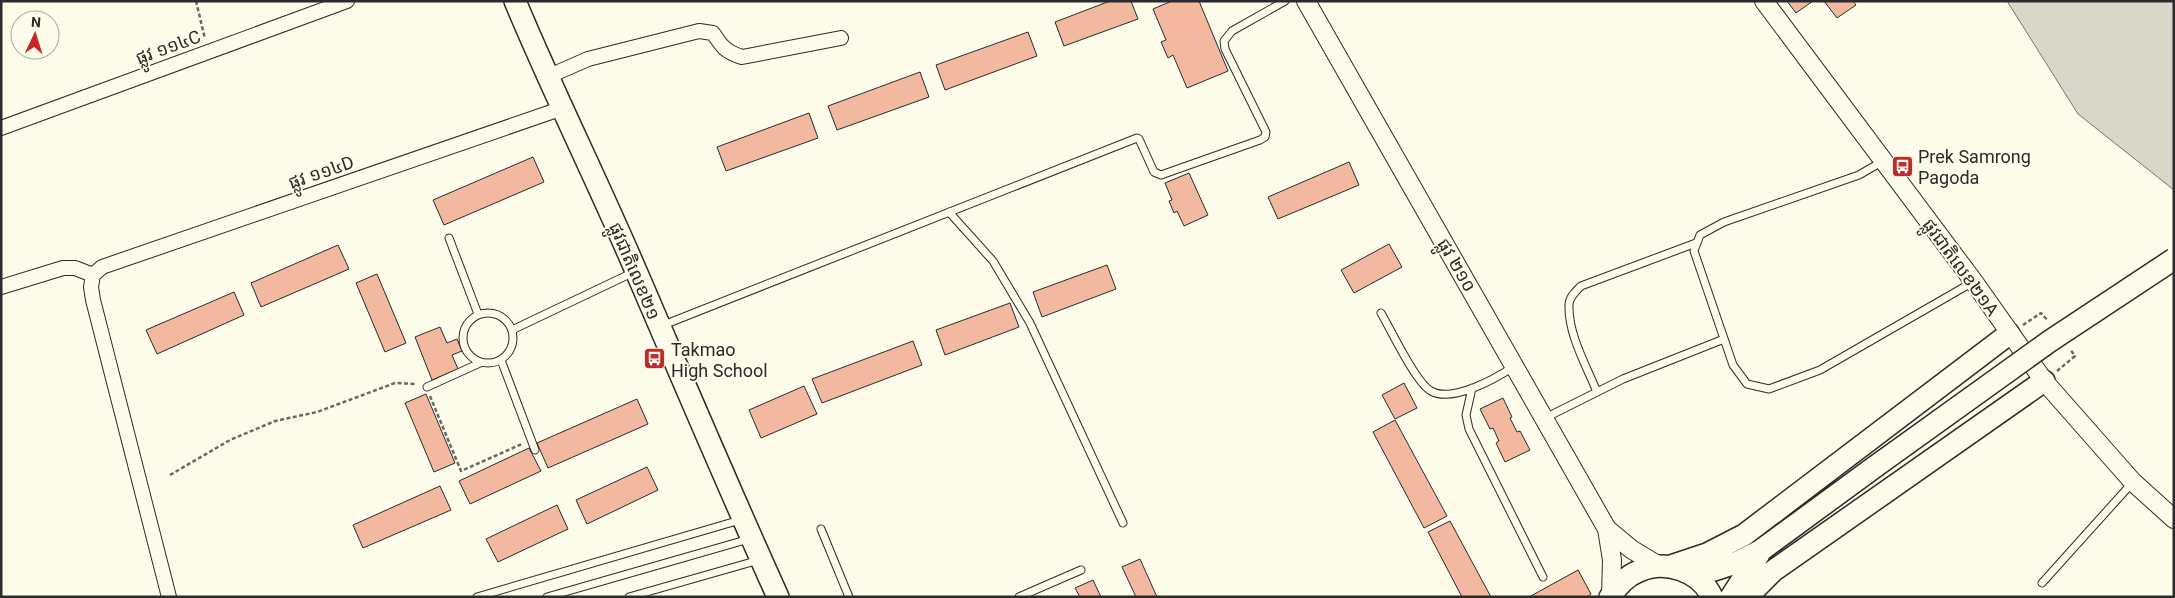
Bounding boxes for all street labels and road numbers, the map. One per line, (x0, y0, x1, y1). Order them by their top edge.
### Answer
street label: ផ្លូវ ១១៤C (133, 26, 206, 74)
street label: ផ្លូវ ១១៤D (285, 151, 359, 199)
street label: ផ្លូវជាតិលេខ២១A (1913, 214, 2004, 324)
street label: ផ្លូវជាតិលេខ២១ (599, 219, 665, 325)
street label: ផ្លូវ ២១០ (1428, 235, 1481, 299)

